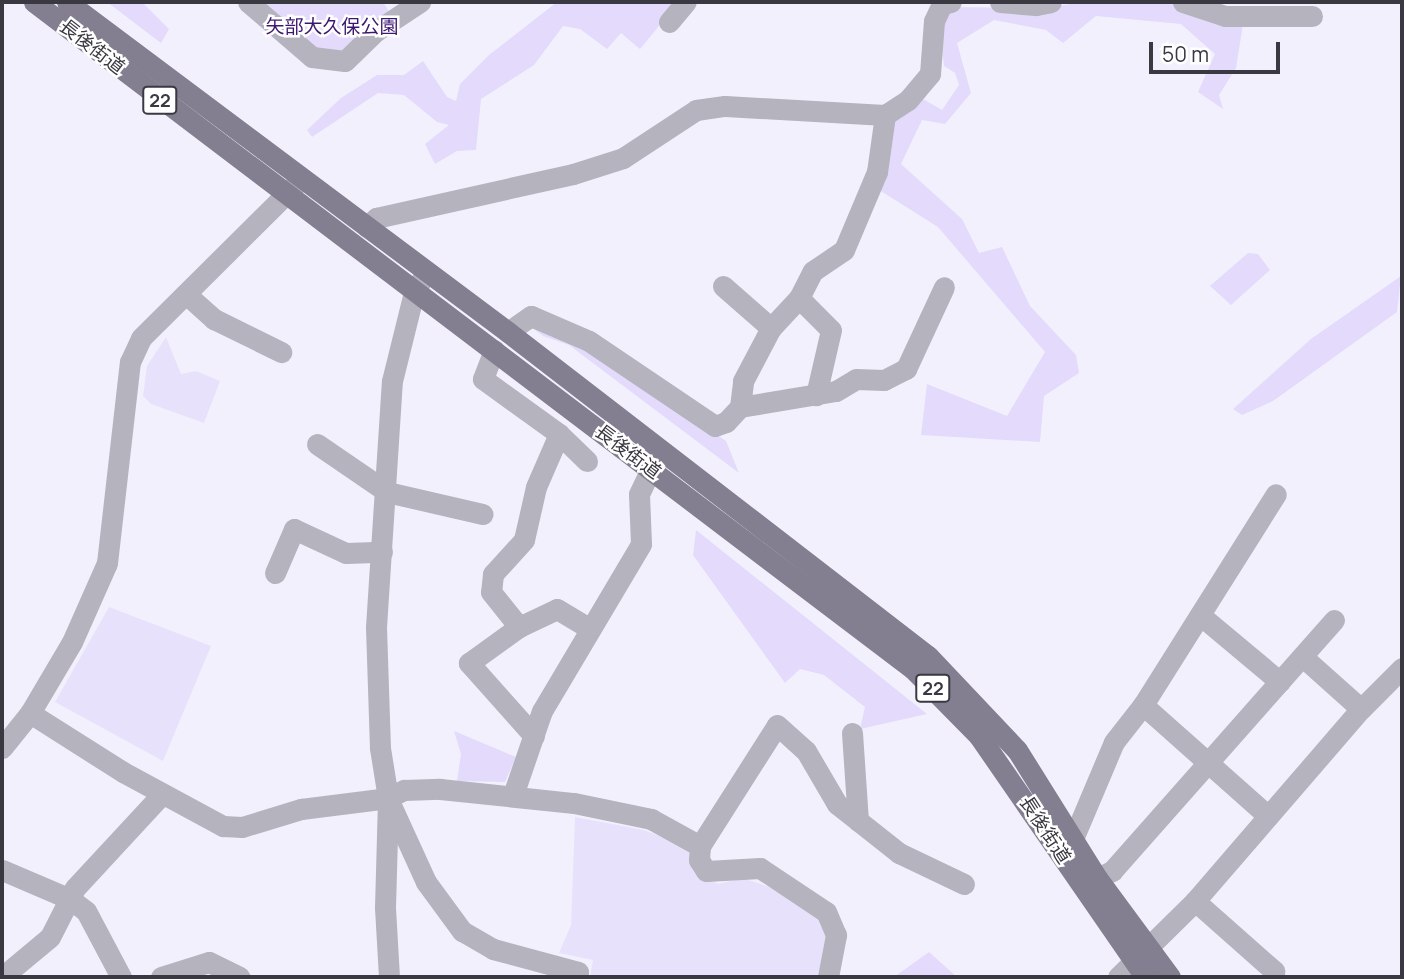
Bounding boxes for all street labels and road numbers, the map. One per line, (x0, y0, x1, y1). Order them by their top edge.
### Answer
street label: 長後街道 (55, 15, 129, 79)
road number: 22 (141, 86, 179, 114)
street label: 長後街道 (591, 420, 665, 484)
road number: 22 (914, 674, 952, 702)
street label: 長後街道 (1015, 792, 1075, 868)

